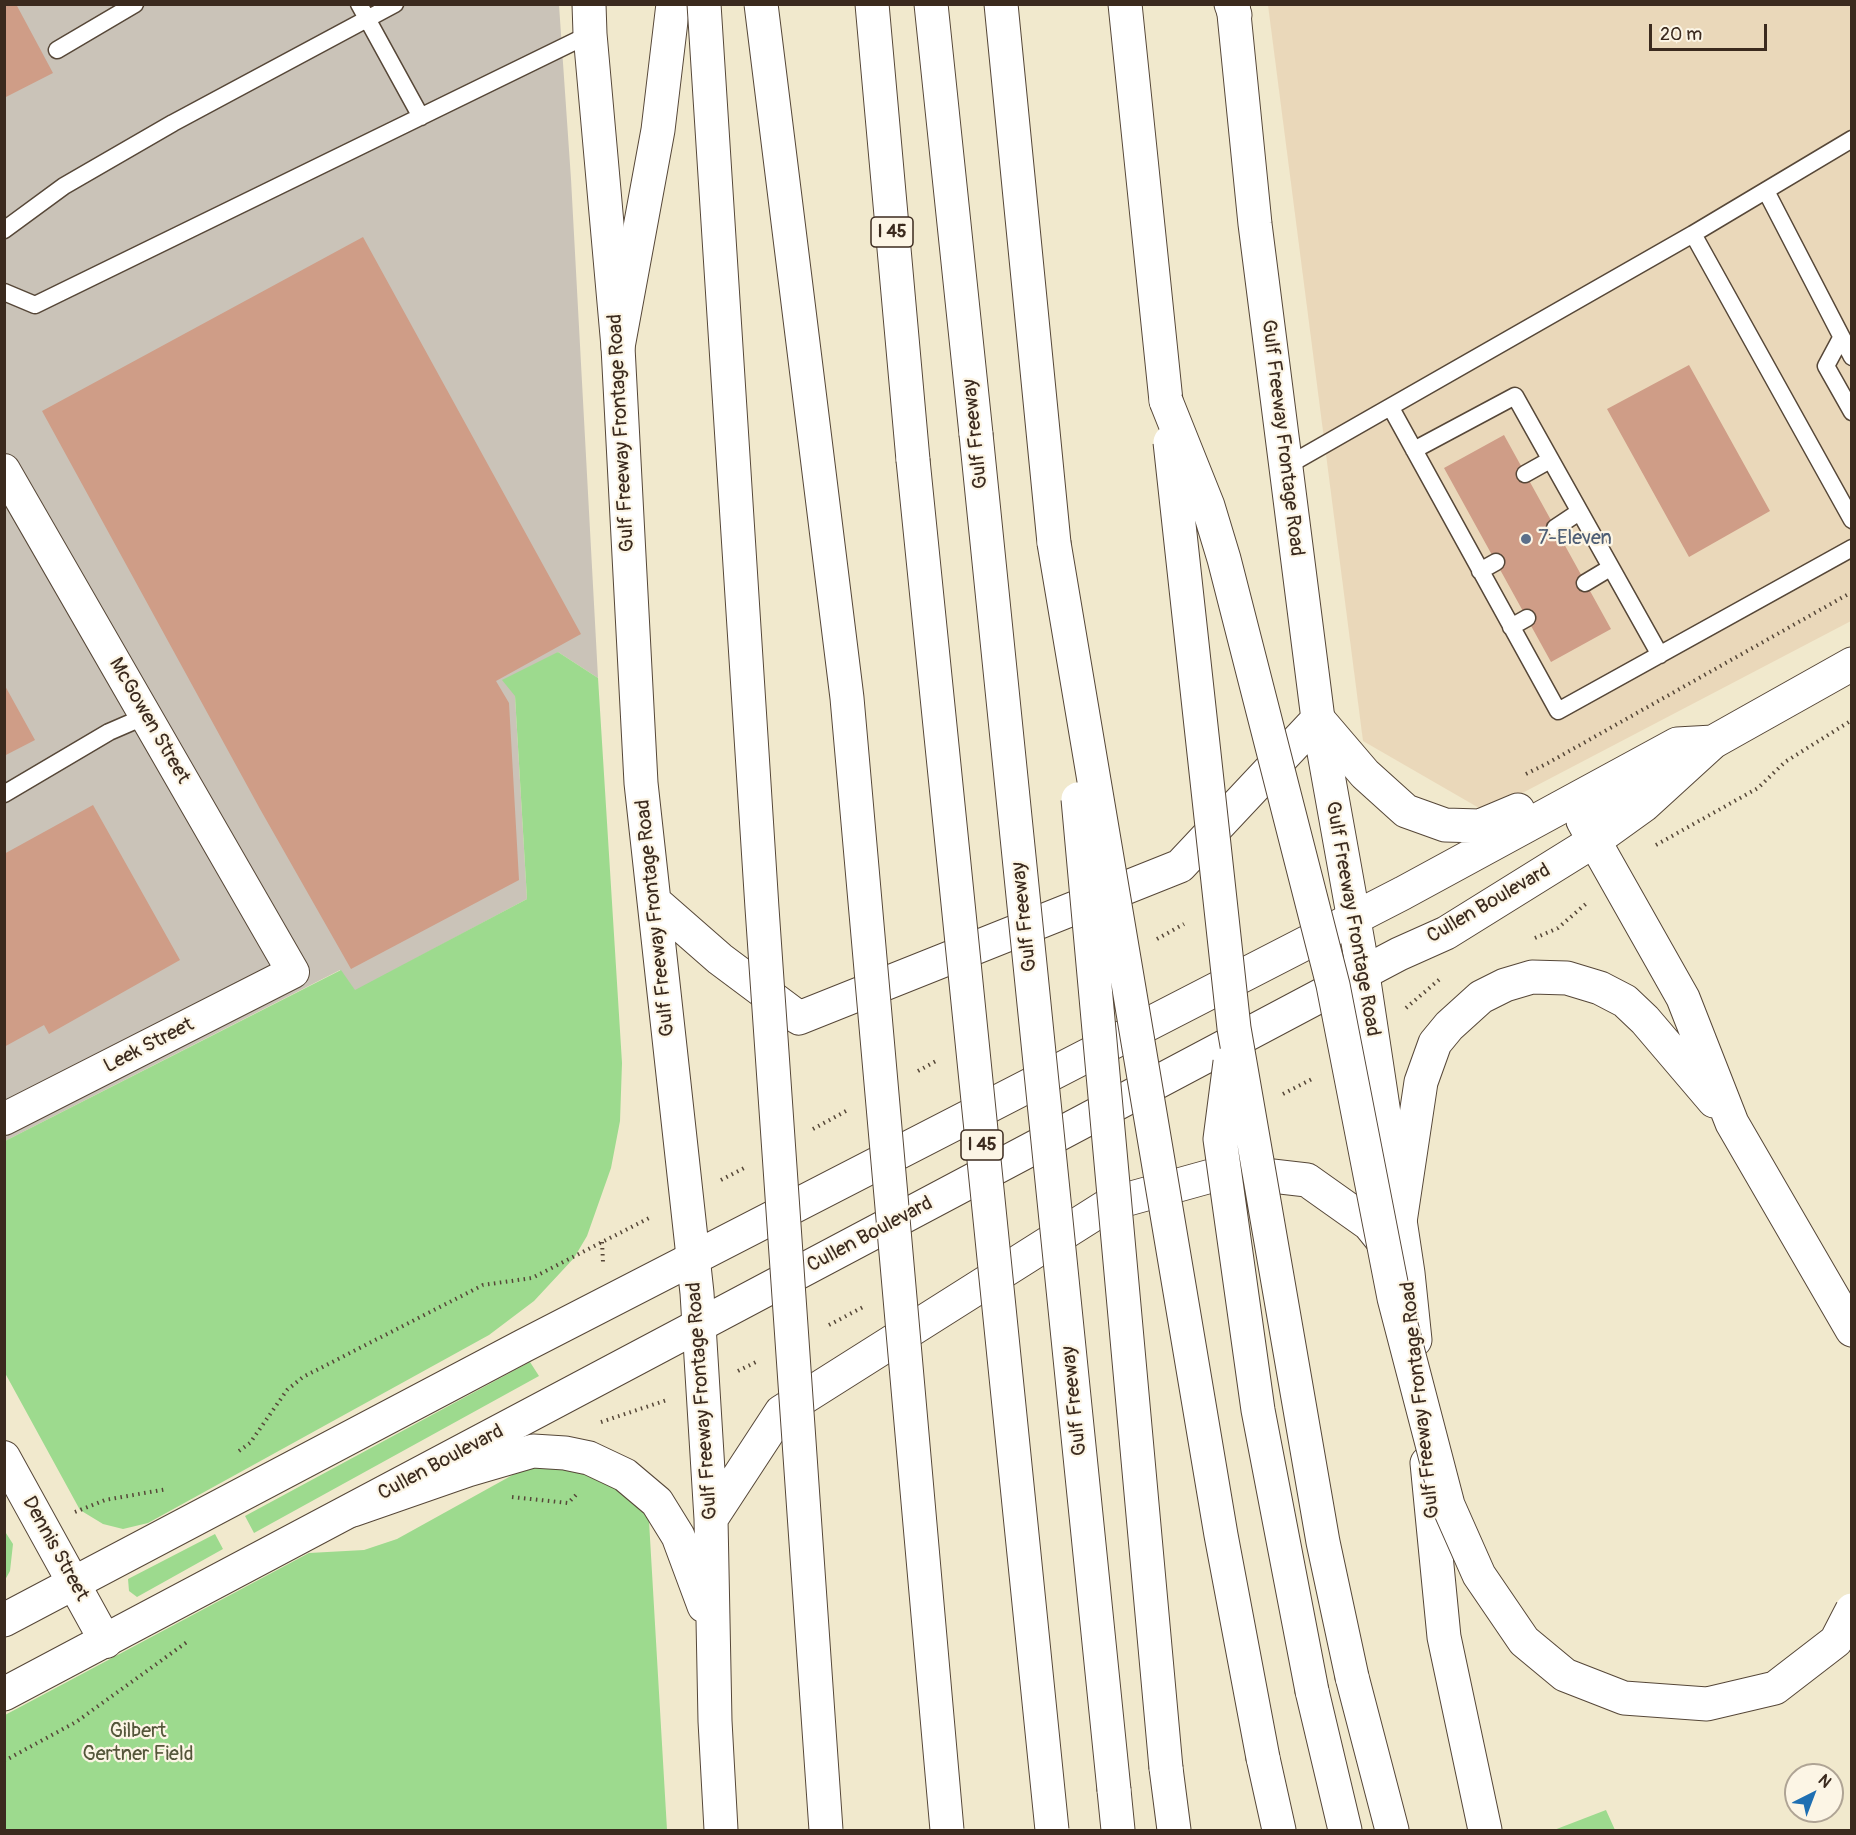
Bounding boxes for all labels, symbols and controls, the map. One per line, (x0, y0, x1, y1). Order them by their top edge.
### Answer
scale bar (1652, 12, 1770, 50)
text: 20 m (1660, 23, 1702, 46)
road number: I 45 (871, 217, 913, 247)
street label: Gulf Freeway Frontage Road (604, 313, 640, 553)
street label: Gulf Freeway Frontage Road (1256, 318, 1308, 558)
street label: Gulf Freeway (958, 378, 994, 490)
place label: 7-Eleven (1538, 527, 1612, 551)
marker: 7-Eleven (1519, 532, 1533, 546)
street label: McGowen Street (103, 654, 195, 788)
street label: Gulf Freeway Frontage Road (632, 798, 680, 1038)
street label: Gulf Freeway Frontage Road (1320, 800, 1384, 1038)
street label: Cullen Boulevard (1423, 859, 1555, 949)
street label: Gulf Freeway (1007, 861, 1043, 973)
street label: Leek Street (100, 1013, 198, 1079)
road number: I 45 (961, 1130, 1003, 1160)
street label: Cullen Boulevard (803, 1192, 937, 1278)
street label: Gulf Freeway Frontage Road (1397, 1280, 1445, 1520)
street label: Gulf Freeway Frontage Road (683, 1281, 723, 1521)
street label: Gulf Freeway (1057, 1345, 1093, 1457)
street label: Cullen Boulevard (374, 1420, 508, 1506)
street label: Dennis Street (16, 1493, 94, 1605)
park label: Gilbert Gertner Field (83, 1720, 193, 1767)
north arrow (1784, 1763, 1844, 1823)
text: N (1814, 1770, 1835, 1792)

